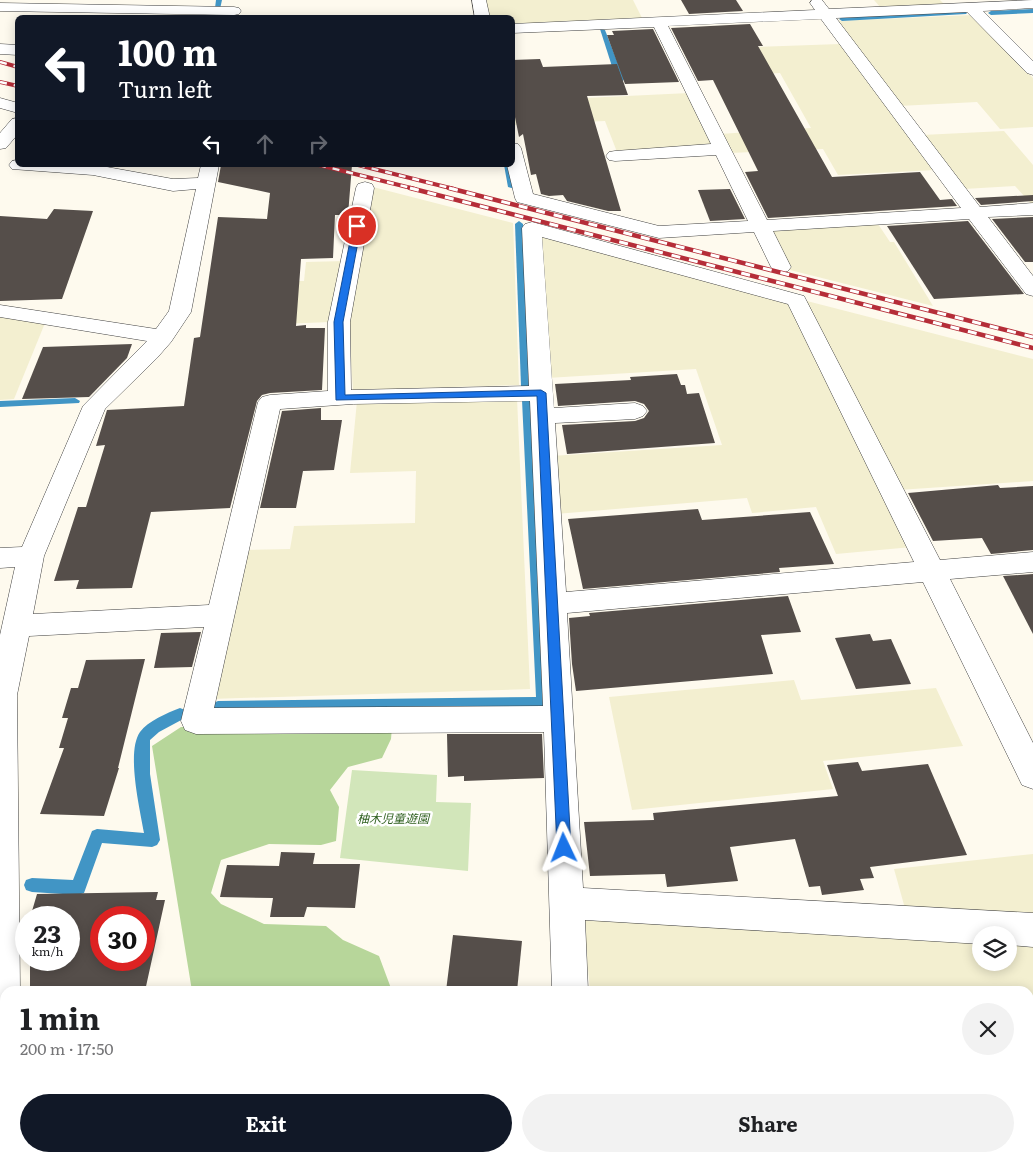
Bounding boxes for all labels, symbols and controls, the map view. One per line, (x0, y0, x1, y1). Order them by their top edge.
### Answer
text: 100 m (118, 25, 218, 77)
icon: left (35, 35, 100, 100)
text: Turn left (118, 72, 212, 105)
icon: left (198, 130, 226, 158)
icon: ahead (251, 130, 279, 158)
icon: right (304, 130, 332, 158)
pin (336, 205, 378, 247)
icon: arrive (343, 212, 371, 240)
park label: 柚木児童遊園 (357, 809, 431, 827)
position arrow (537, 821, 589, 873)
speed limit sign: 30 (90, 906, 155, 971)
text: 23 (34, 914, 61, 951)
map controls (972, 926, 1017, 971)
button: layers (972, 926, 1017, 971)
text: km/h (32, 942, 63, 960)
text: 1 min (20, 995, 100, 1039)
button: close (962, 1003, 1014, 1055)
text: 200 m · 17:50 (20, 1036, 114, 1060)
button: Exit (20, 1094, 512, 1152)
button: Share (522, 1094, 1014, 1152)

